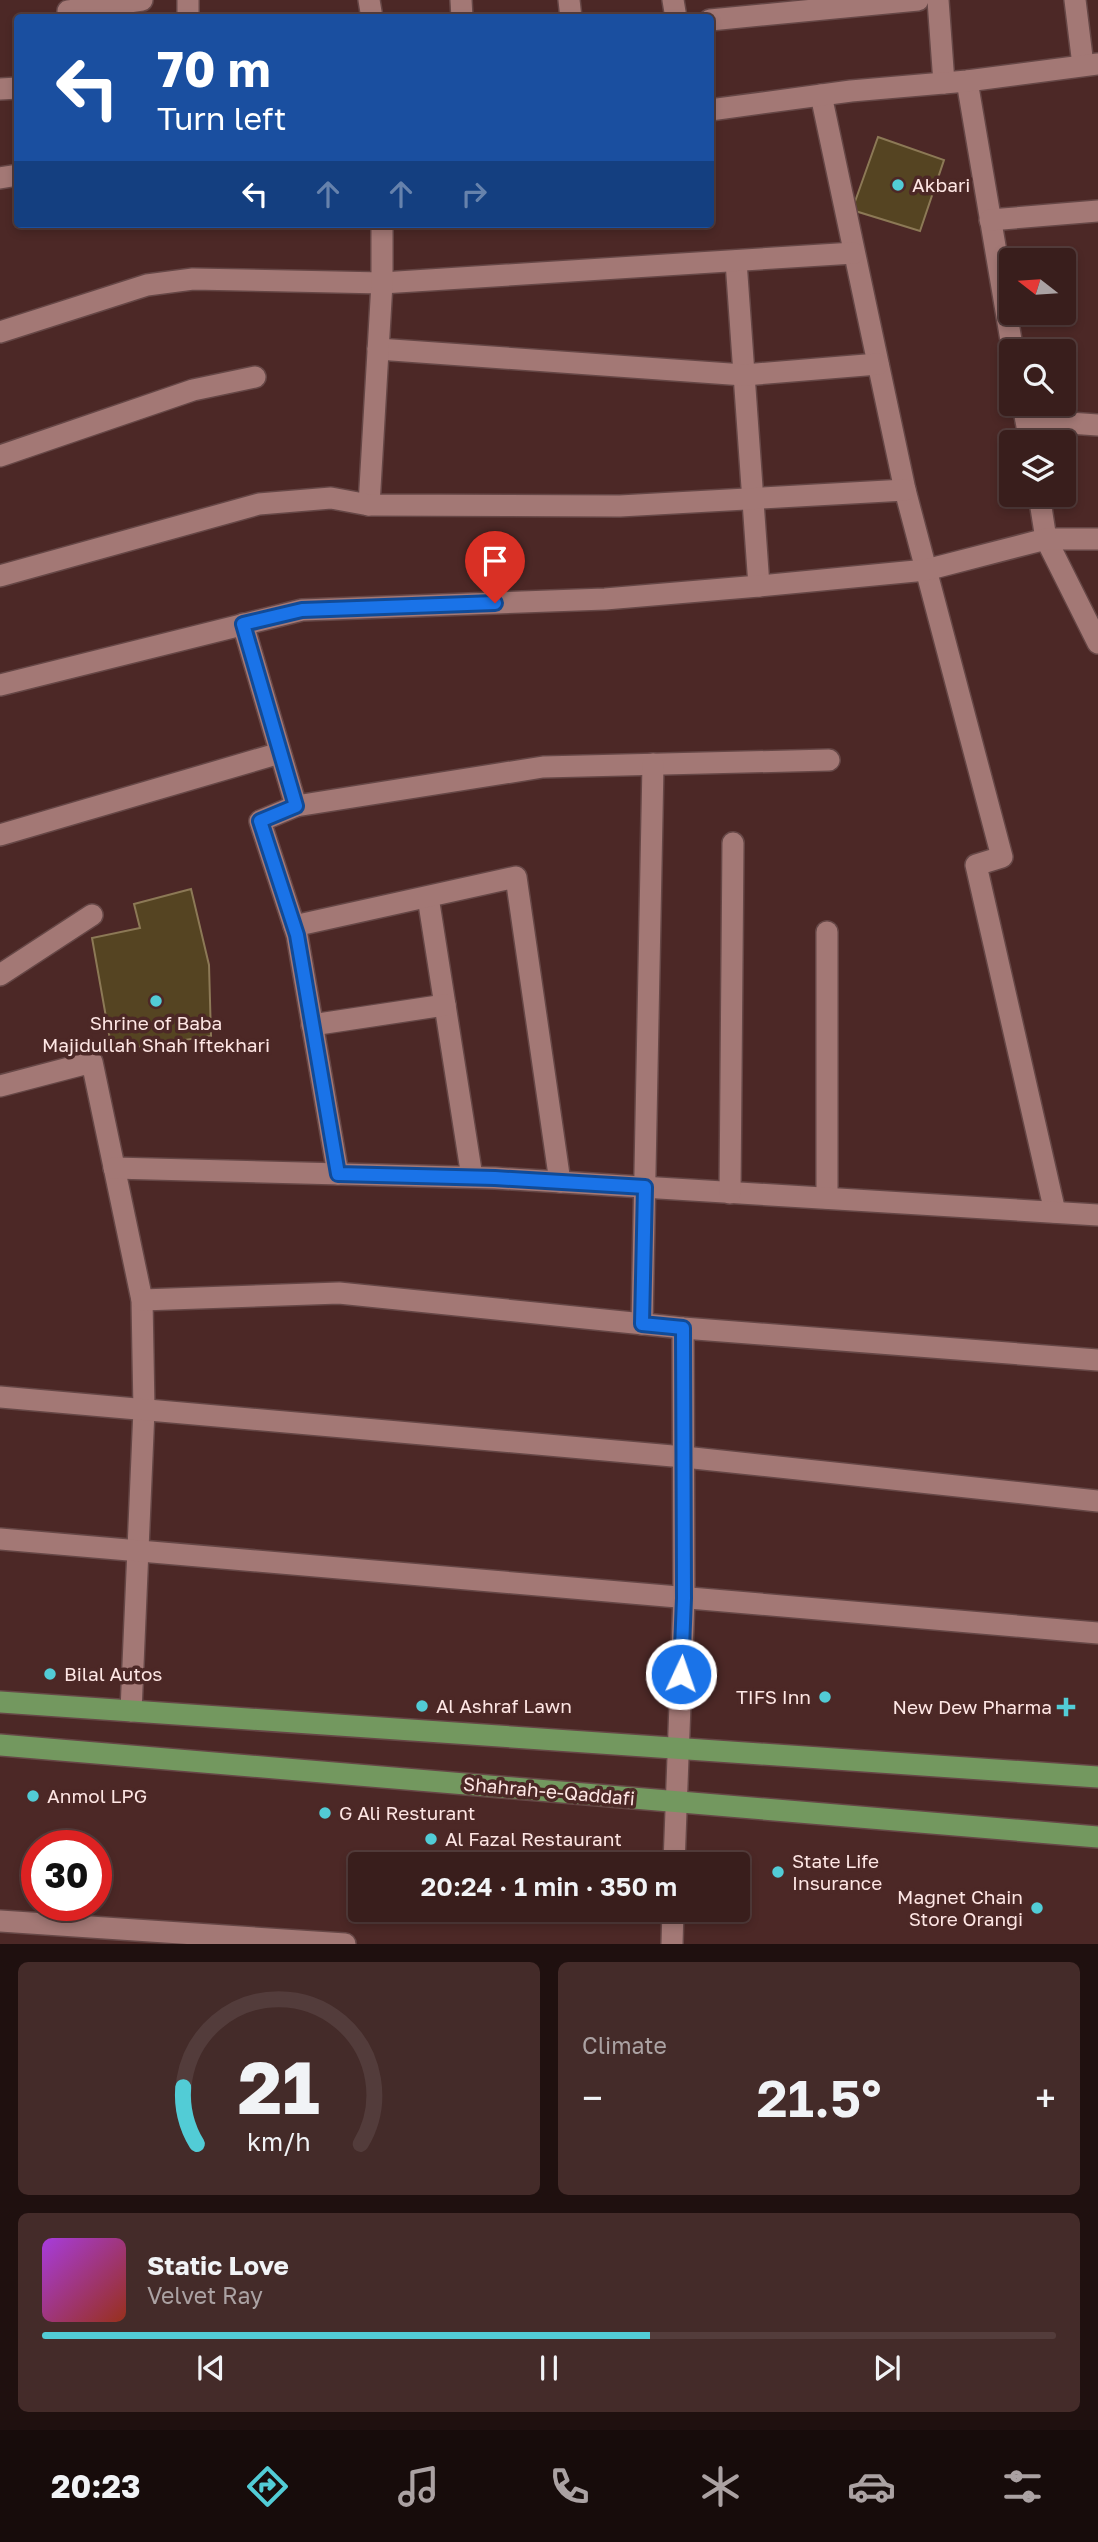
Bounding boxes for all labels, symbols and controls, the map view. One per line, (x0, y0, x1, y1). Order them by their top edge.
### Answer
text: 70 m (157, 39, 271, 98)
icon: left (42, 42, 133, 133)
text: Turn left (157, 99, 286, 137)
place label: Akbari (912, 173, 970, 196)
icon: left (236, 175, 274, 213)
icon: ahead (309, 175, 347, 213)
icon: ahead (382, 175, 420, 213)
icon: right (455, 175, 493, 213)
marker: Akbari (890, 177, 906, 193)
north arrow (999, 248, 1076, 326)
map controls (999, 248, 1076, 507)
button: search (999, 339, 1076, 416)
button: layers (999, 430, 1076, 507)
pin (465, 531, 525, 603)
icon: arrive (476, 542, 514, 580)
marker: Shrine of Baba Majidullah Shah Iftekhari (148, 993, 164, 1009)
place label: Shrine of Baba Majidullah Shah Iftekhari (42, 1011, 270, 1056)
position arrow (644, 1637, 718, 1711)
place label: Bilal Autos (64, 1662, 162, 1685)
marker: Bilal Autos (42, 1666, 58, 1682)
place label: TIFS Inn (736, 1685, 811, 1708)
marker: TIFS Inn (817, 1689, 833, 1705)
place label: Al Ashraf Lawn (436, 1694, 572, 1717)
place label: New Dew Pharma (892, 1695, 1052, 1718)
marker: Al Ashraf Lawn (414, 1698, 430, 1714)
marker: New Dew Pharma (1058, 1699, 1074, 1715)
street label: Shahrah-e-Qaddafi (462, 1772, 636, 1809)
place label: Anmol LPG (47, 1784, 147, 1807)
marker: Anmol LPG (25, 1788, 41, 1804)
place label: G Ali Resturant (339, 1801, 475, 1824)
marker: G Ali Resturant (317, 1805, 333, 1821)
place label: Al Fazal Restaurant (445, 1827, 622, 1850)
speed limit sign: 30 (21, 1830, 112, 1921)
marker: Al Fazal Restaurant (423, 1831, 439, 1847)
place label: State Life Insurance (792, 1849, 882, 1894)
marker: State Life Insurance (770, 1864, 786, 1880)
text: 20:24 · 1 min · 350 m (421, 1871, 677, 1902)
place label: Magnet Chain Store Orangi (897, 1885, 1023, 1930)
marker: Magnet Chain Store Orangi (1029, 1900, 1045, 1916)
text: Climate (582, 2031, 667, 2059)
text: 21 (238, 2044, 320, 2131)
text: 21.5° (757, 2066, 881, 2128)
text: − (582, 2075, 603, 2120)
text: + (1035, 2075, 1056, 2120)
text: km/h (247, 2126, 311, 2157)
text: Static Love (147, 2250, 289, 2281)
text: Velvet Ray (147, 2281, 263, 2309)
icon: previous (192, 2349, 230, 2387)
icon: pause (530, 2349, 568, 2387)
icon: next (868, 2349, 906, 2387)
icon: directions (243, 2462, 292, 2511)
icon: music (394, 2462, 443, 2511)
icon: phone (545, 2462, 594, 2511)
icon: climate (696, 2462, 745, 2511)
icon: car (847, 2462, 896, 2511)
icon: filters (998, 2462, 1047, 2511)
text: 20:23 (51, 2467, 141, 2505)

